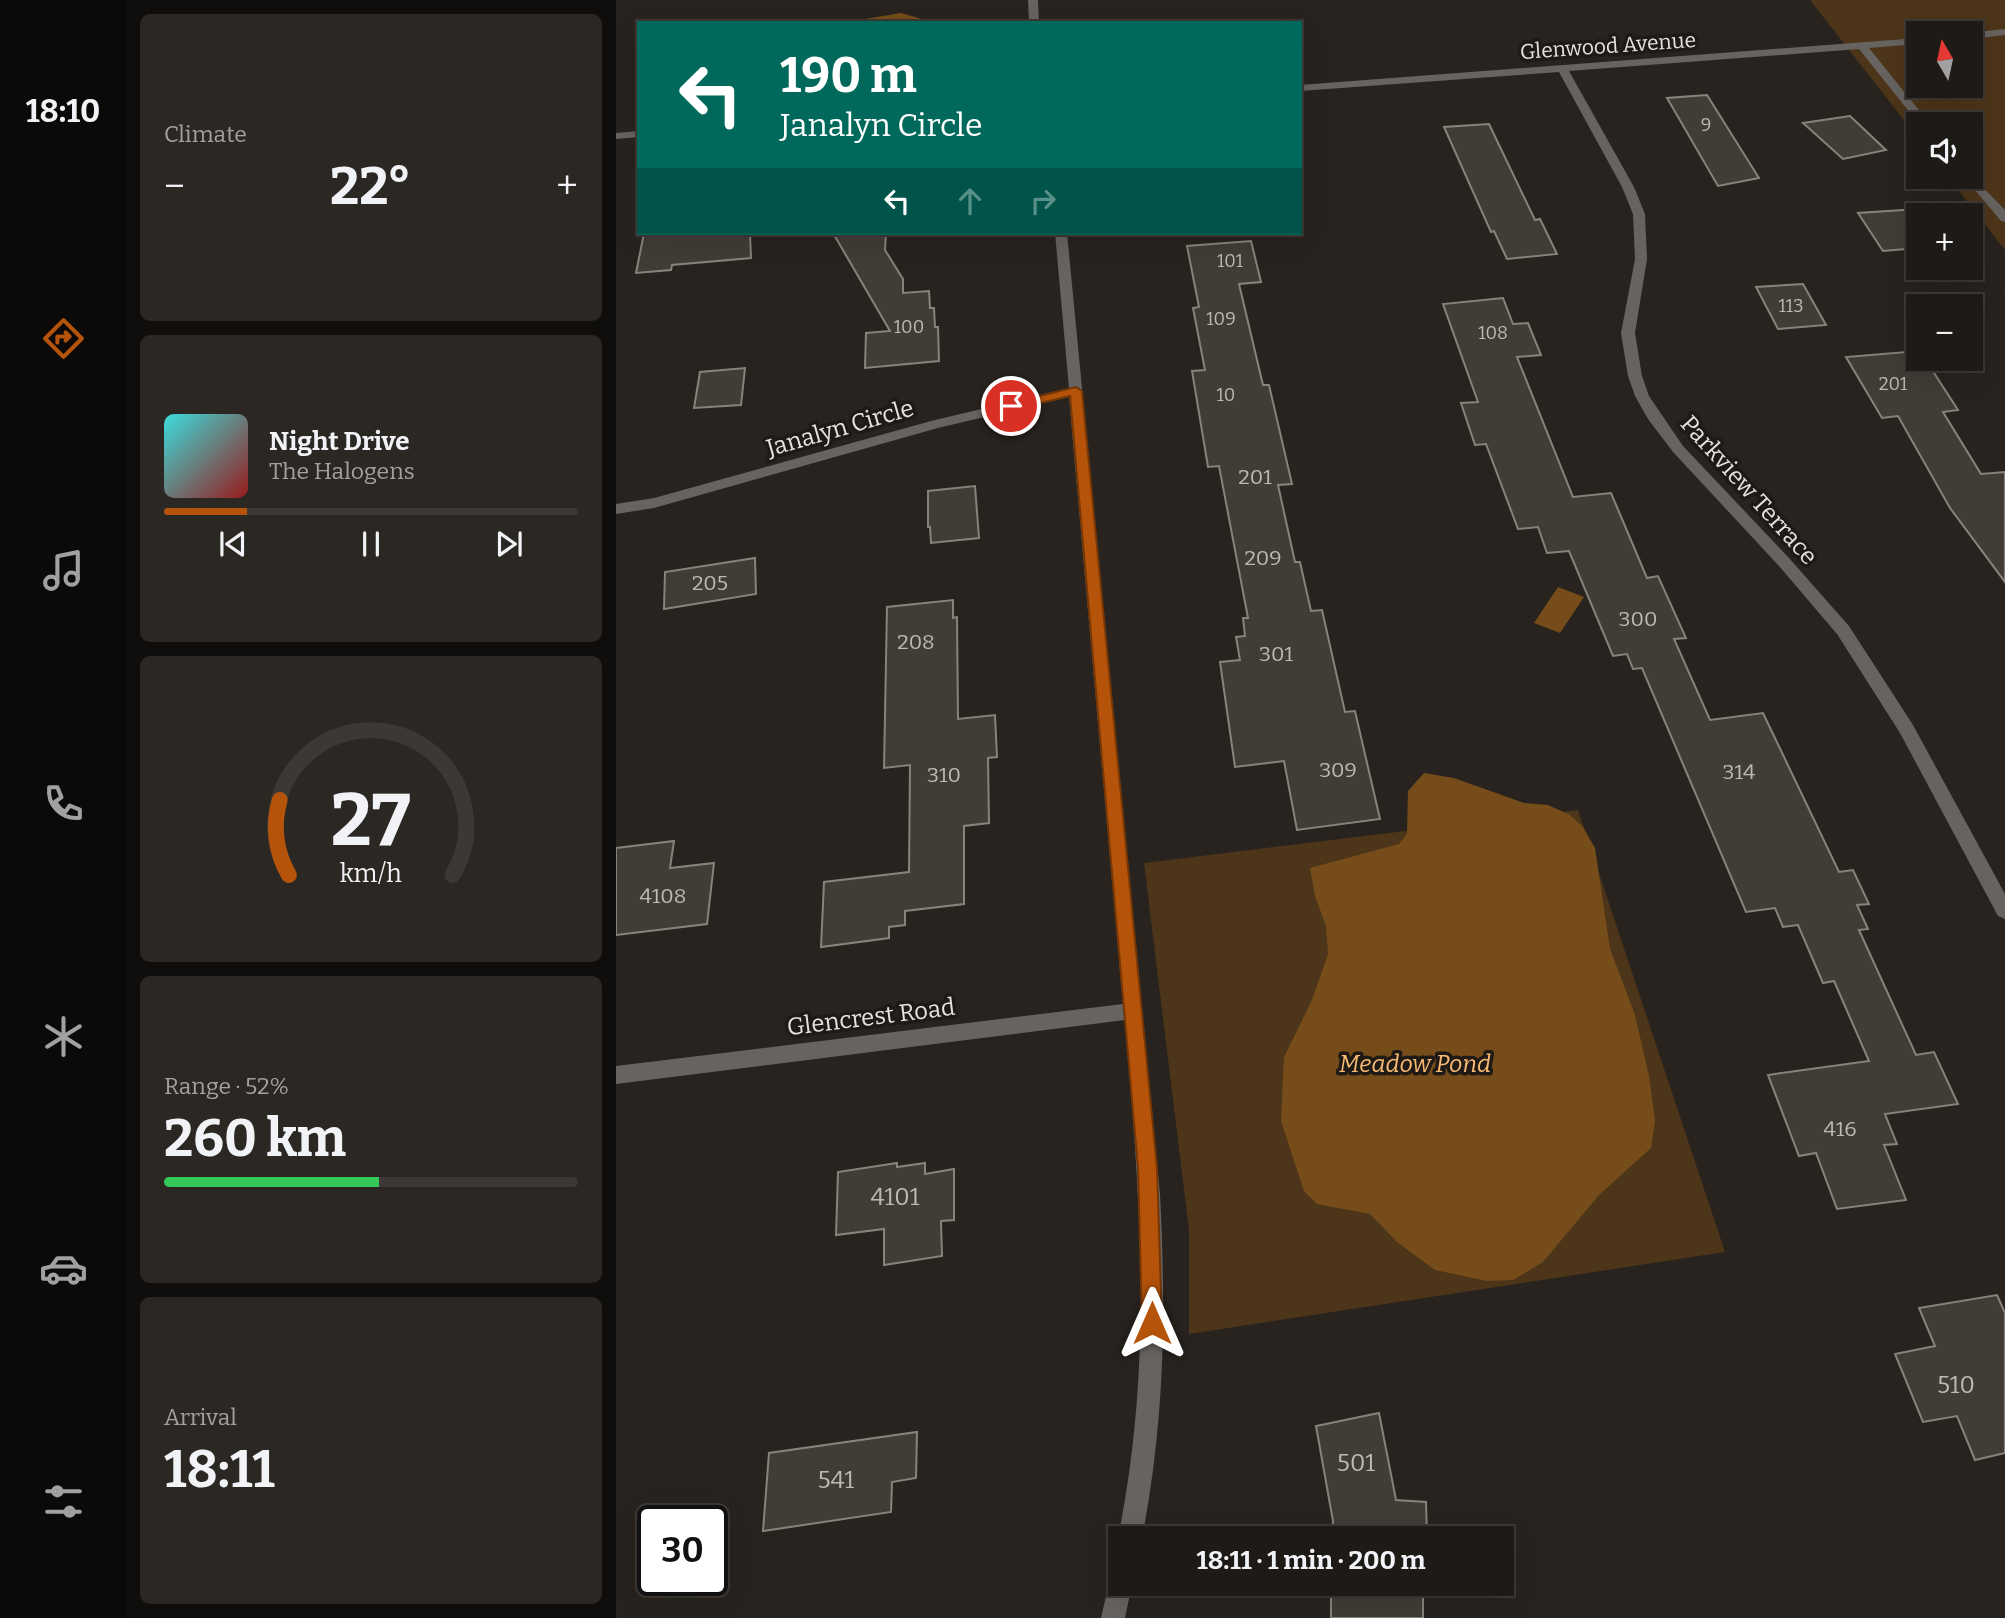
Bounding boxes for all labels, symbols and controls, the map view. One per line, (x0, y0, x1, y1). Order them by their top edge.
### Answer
north arrow (1906, 21, 1983, 98)
map controls (1906, 21, 1983, 371)
street label: Glenwood Avenue (1519, 27, 1697, 65)
text: 190 m (780, 46, 917, 105)
icon: left (665, 49, 756, 140)
text: 18:10 (26, 92, 100, 130)
text: Janalyn Circle (780, 106, 982, 144)
button: sound (1906, 112, 1983, 189)
house number: 9 (1701, 114, 1711, 136)
text: Climate (164, 120, 247, 148)
text: 22° (330, 155, 411, 218)
text: − (164, 163, 185, 209)
text: + (556, 163, 578, 209)
icon: left (878, 182, 916, 220)
icon: ahead (951, 182, 989, 220)
icon: right (1024, 182, 1062, 220)
button: + (1906, 203, 1983, 280)
house number: 101 (1217, 250, 1244, 272)
button: − (1906, 294, 1983, 371)
house number: 113 (1779, 295, 1803, 317)
house number: 109 (1206, 308, 1236, 330)
icon: directions (39, 314, 88, 363)
house number: 100 (894, 316, 924, 338)
house number: 108 (1478, 322, 1508, 344)
house number: 201 (1879, 373, 1908, 395)
pin (981, 376, 1041, 436)
house number: 10 (1217, 384, 1235, 406)
icon: arrive (992, 387, 1030, 425)
street label: Janalyn Circle (762, 394, 917, 463)
street label: Parkview Terrace (1675, 410, 1823, 570)
text: Night Drive (269, 426, 410, 457)
text: The Halogens (269, 457, 415, 485)
house number: 201 (1238, 464, 1272, 490)
icon: previous (214, 525, 252, 563)
icon: pause (352, 525, 390, 563)
icon: next (490, 525, 528, 563)
house number: 209 (1244, 545, 1282, 571)
icon: music (39, 546, 88, 595)
house number: 205 (692, 570, 728, 596)
house number: 300 (1619, 606, 1657, 632)
house number: 208 (897, 629, 935, 655)
house number: 301 (1259, 641, 1293, 667)
house number: 309 (1319, 757, 1357, 783)
house number: 314 (1723, 759, 1755, 785)
house number: 310 (927, 762, 961, 788)
text: 27 (331, 777, 411, 864)
icon: phone (39, 779, 88, 828)
text: km/h (340, 859, 402, 889)
house number: 4108 (640, 883, 686, 909)
street label: Glencrest Road (785, 993, 957, 1041)
icon: climate (39, 1012, 88, 1061)
park label: Meadow Pond (1339, 1050, 1491, 1078)
text: Range · 52% (164, 1072, 289, 1100)
text: 260 km (164, 1107, 346, 1170)
house number: 416 (1823, 1116, 1857, 1142)
house number: 4101 (871, 1183, 920, 1211)
icon: car (39, 1244, 88, 1293)
position arrow (1115, 1286, 1189, 1360)
house number: 510 (1937, 1371, 1975, 1399)
text: Arrival (164, 1403, 237, 1431)
text: 18:11 (164, 1438, 275, 1501)
house number: 501 (1337, 1449, 1375, 1477)
house number: 541 (818, 1466, 855, 1494)
icon: filters (39, 1477, 88, 1526)
speed limit sign: 30 (637, 1505, 728, 1596)
text: 18:11 · 1 min · 200 m (1196, 1545, 1426, 1576)

